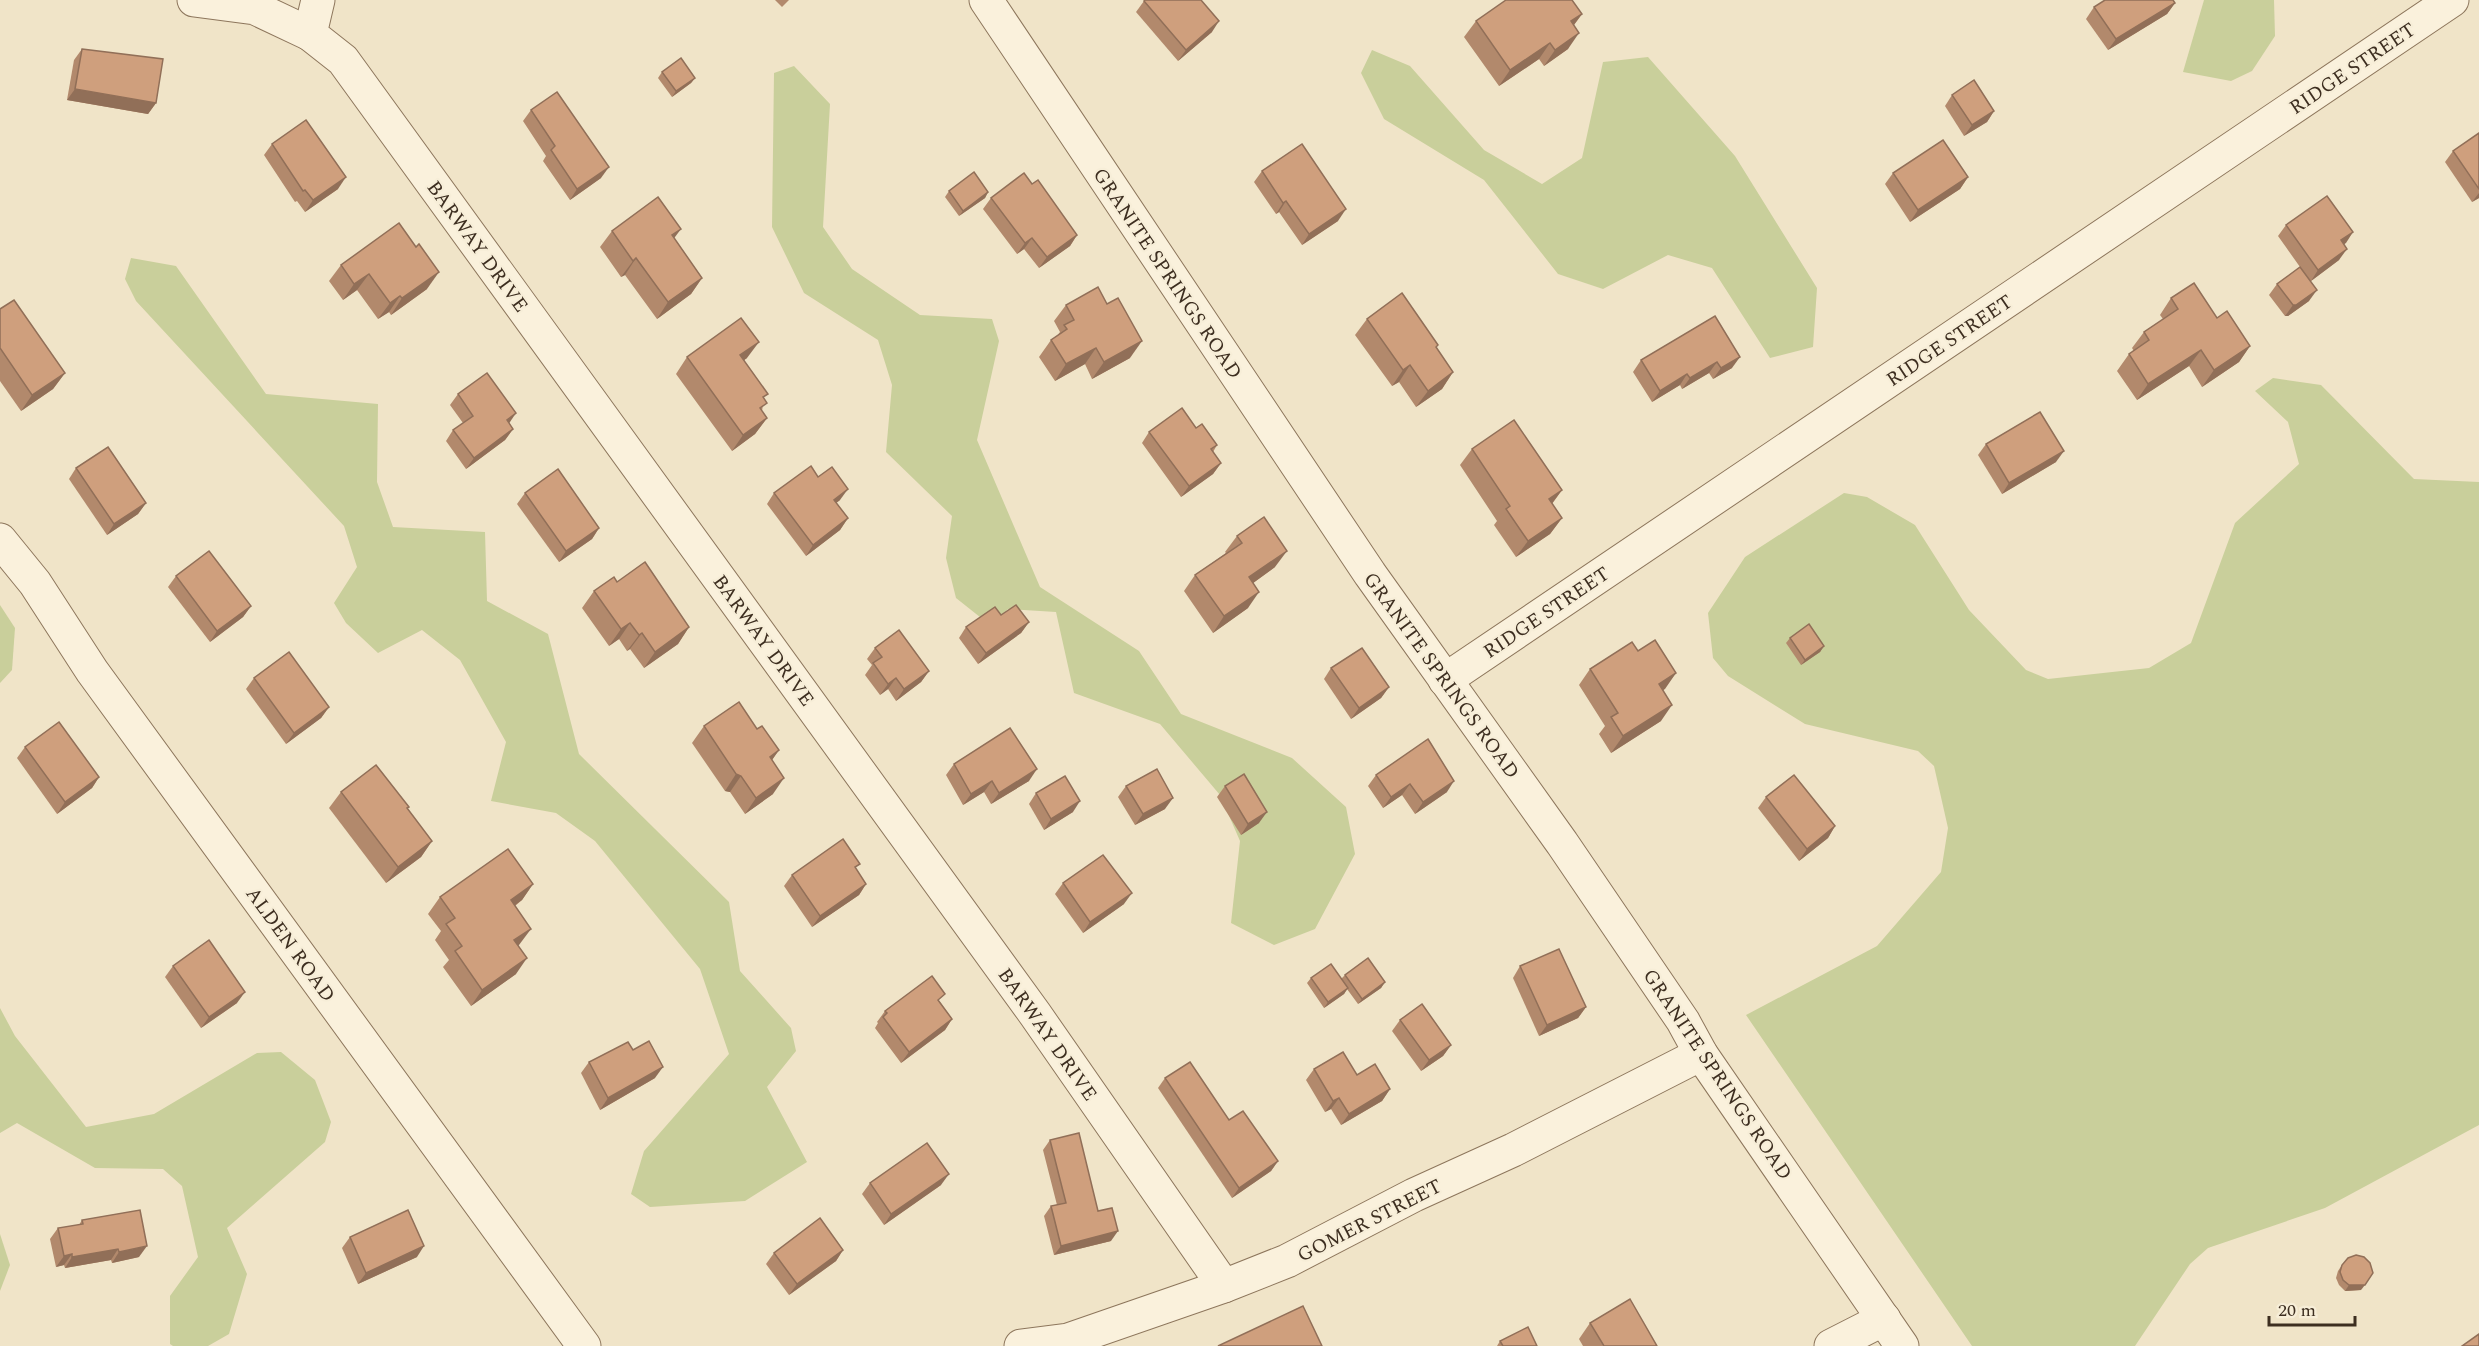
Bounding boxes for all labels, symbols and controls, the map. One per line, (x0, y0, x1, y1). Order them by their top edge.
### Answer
street label: RIDGE STREET (2283, 15, 2422, 122)
street label: GRANITE SPRINGS ROAD (1085, 162, 1249, 385)
street label: BARWAY DRIVE (419, 174, 535, 319)
street label: RIDGE STREET (1880, 287, 2019, 394)
street label: RIDGE STREET (1477, 559, 1616, 666)
street label: GRANITE SPRINGS ROAD (1356, 566, 1527, 785)
street label: BARWAY DRIVE (705, 568, 821, 713)
street label: ALDEN ROAD (238, 881, 342, 1009)
street label: BARWAY DRIVE (990, 962, 1104, 1107)
street label: GRANITE SPRINGS ROAD (1635, 963, 1799, 1186)
street label: GOMER STREET (1292, 1171, 1447, 1270)
scale bar (2269, 1289, 2354, 1327)
text: 20 m (2278, 1297, 2316, 1324)

